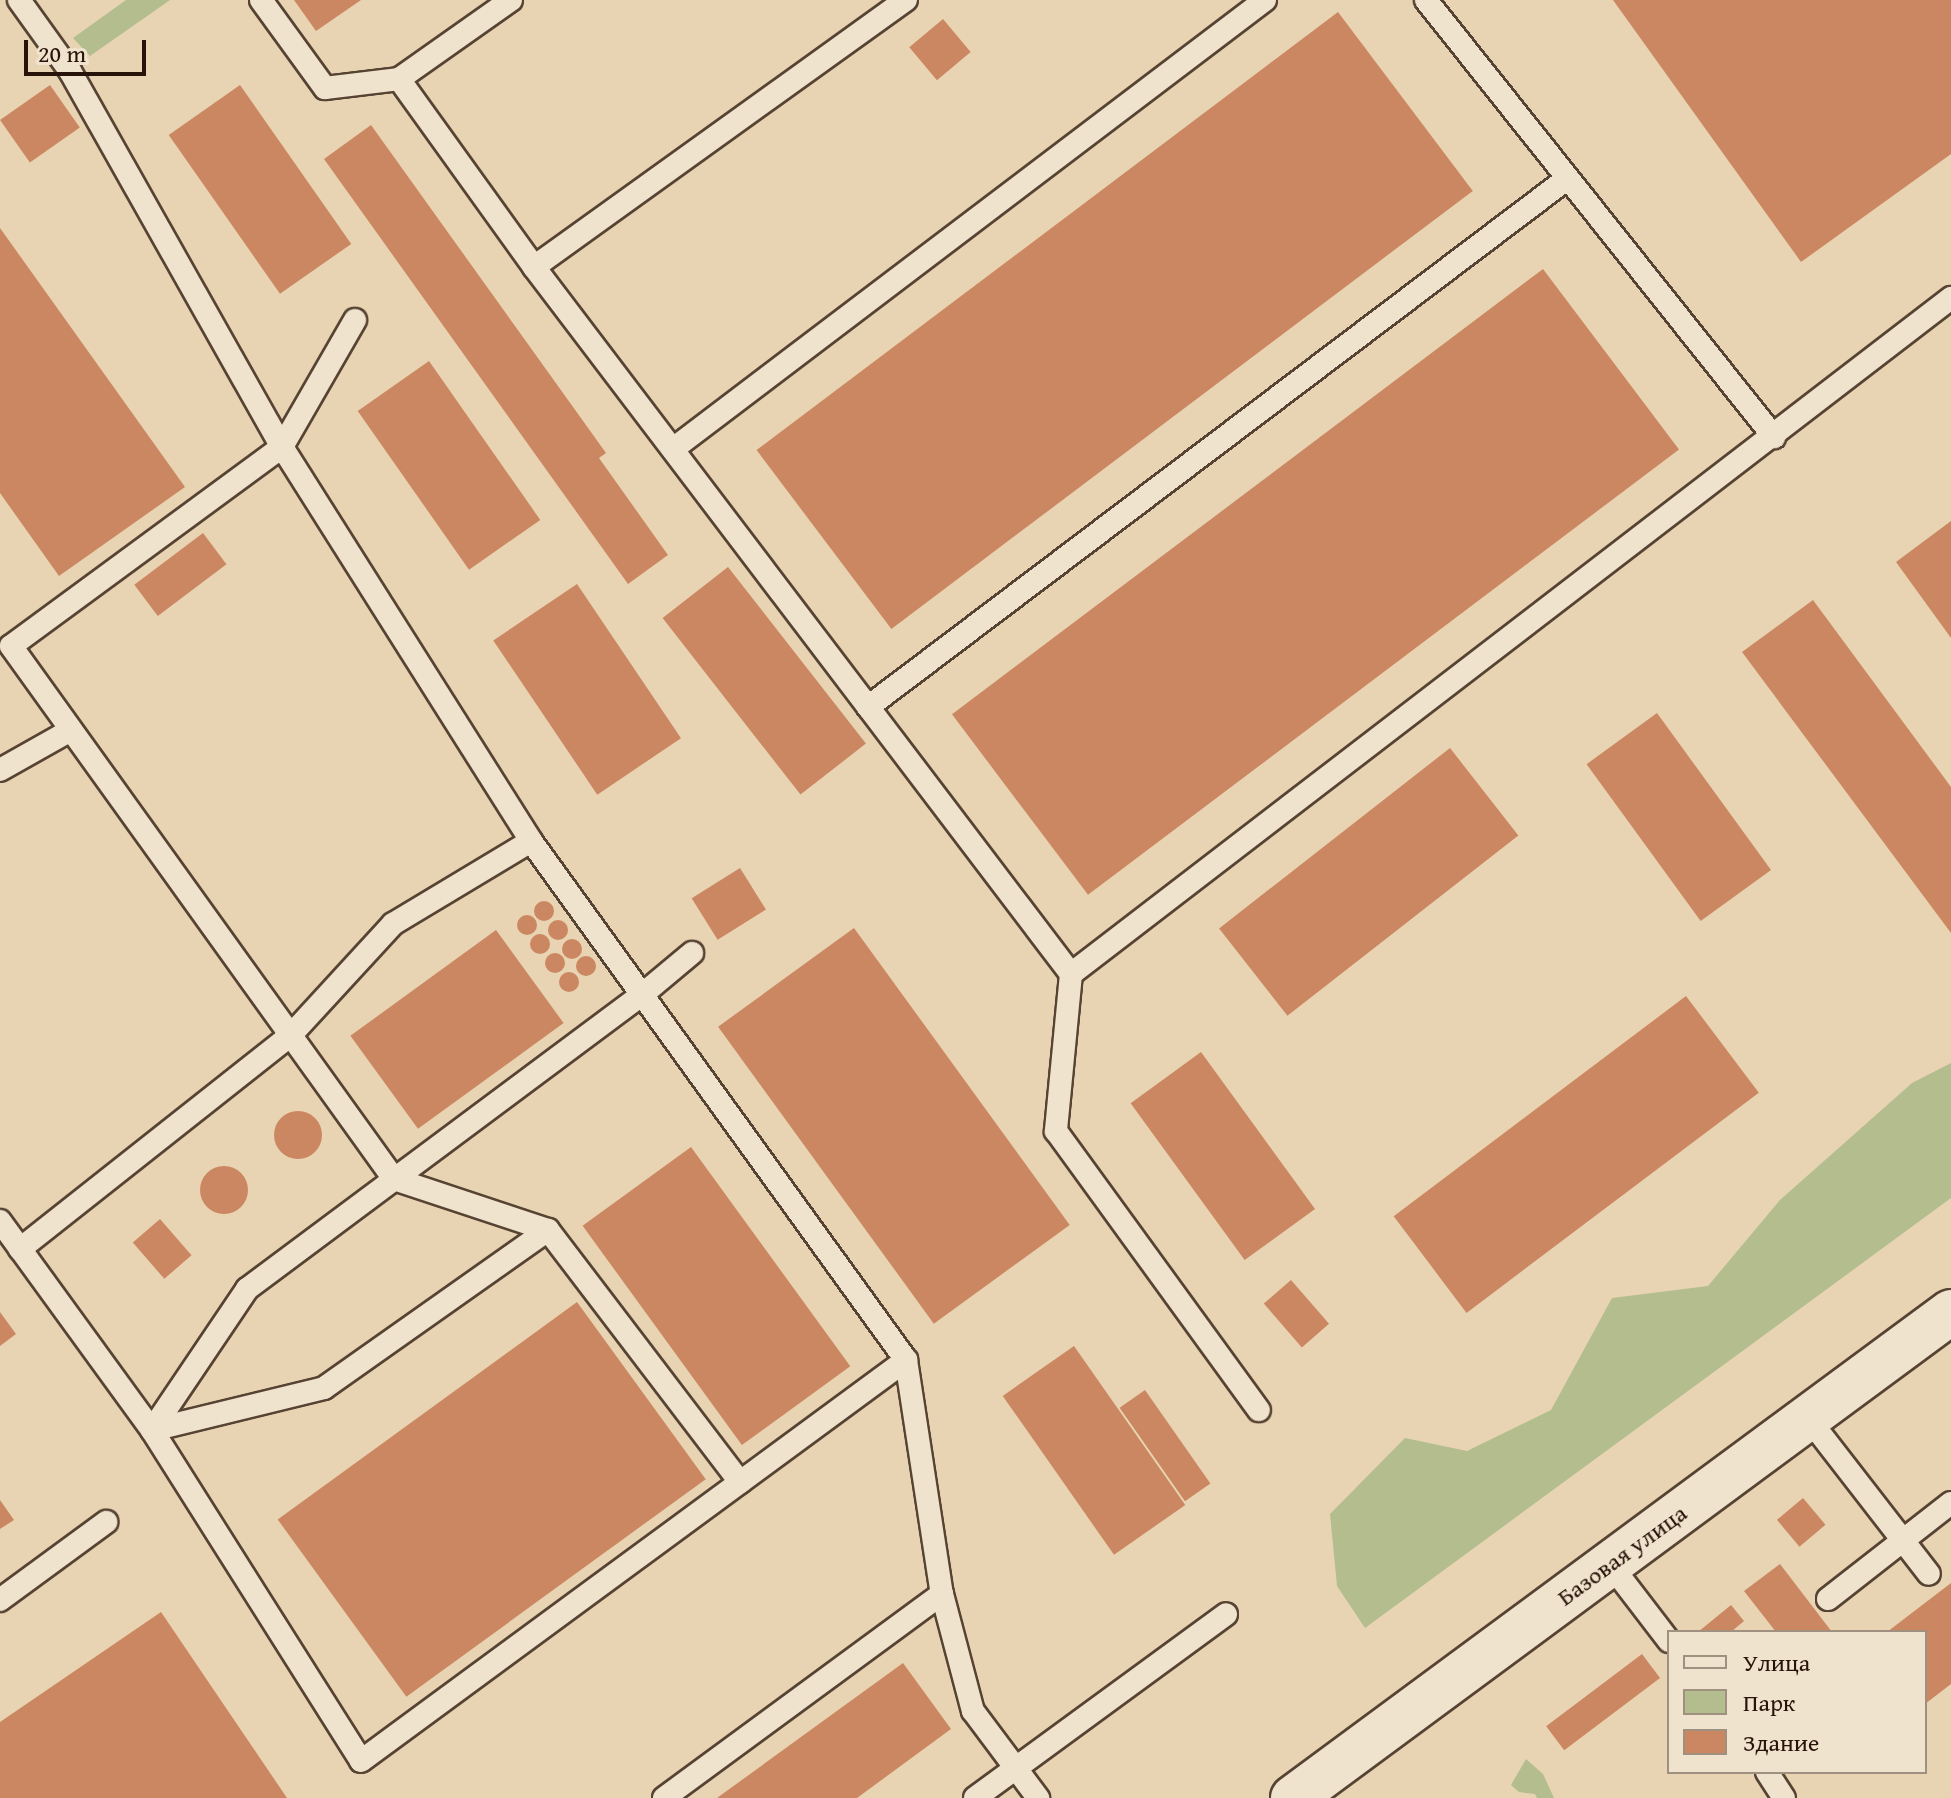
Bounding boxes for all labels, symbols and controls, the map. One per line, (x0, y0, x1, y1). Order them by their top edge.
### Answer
scale bar (28, 24, 150, 74)
text: 20 m (38, 36, 86, 71)
street label: Базовая улица (1552, 1498, 1692, 1612)
legend (1667, 1630, 1927, 1774)
text: Улица (1743, 1645, 1810, 1680)
text: Парк (1743, 1685, 1795, 1720)
text: Здание (1743, 1725, 1819, 1760)

